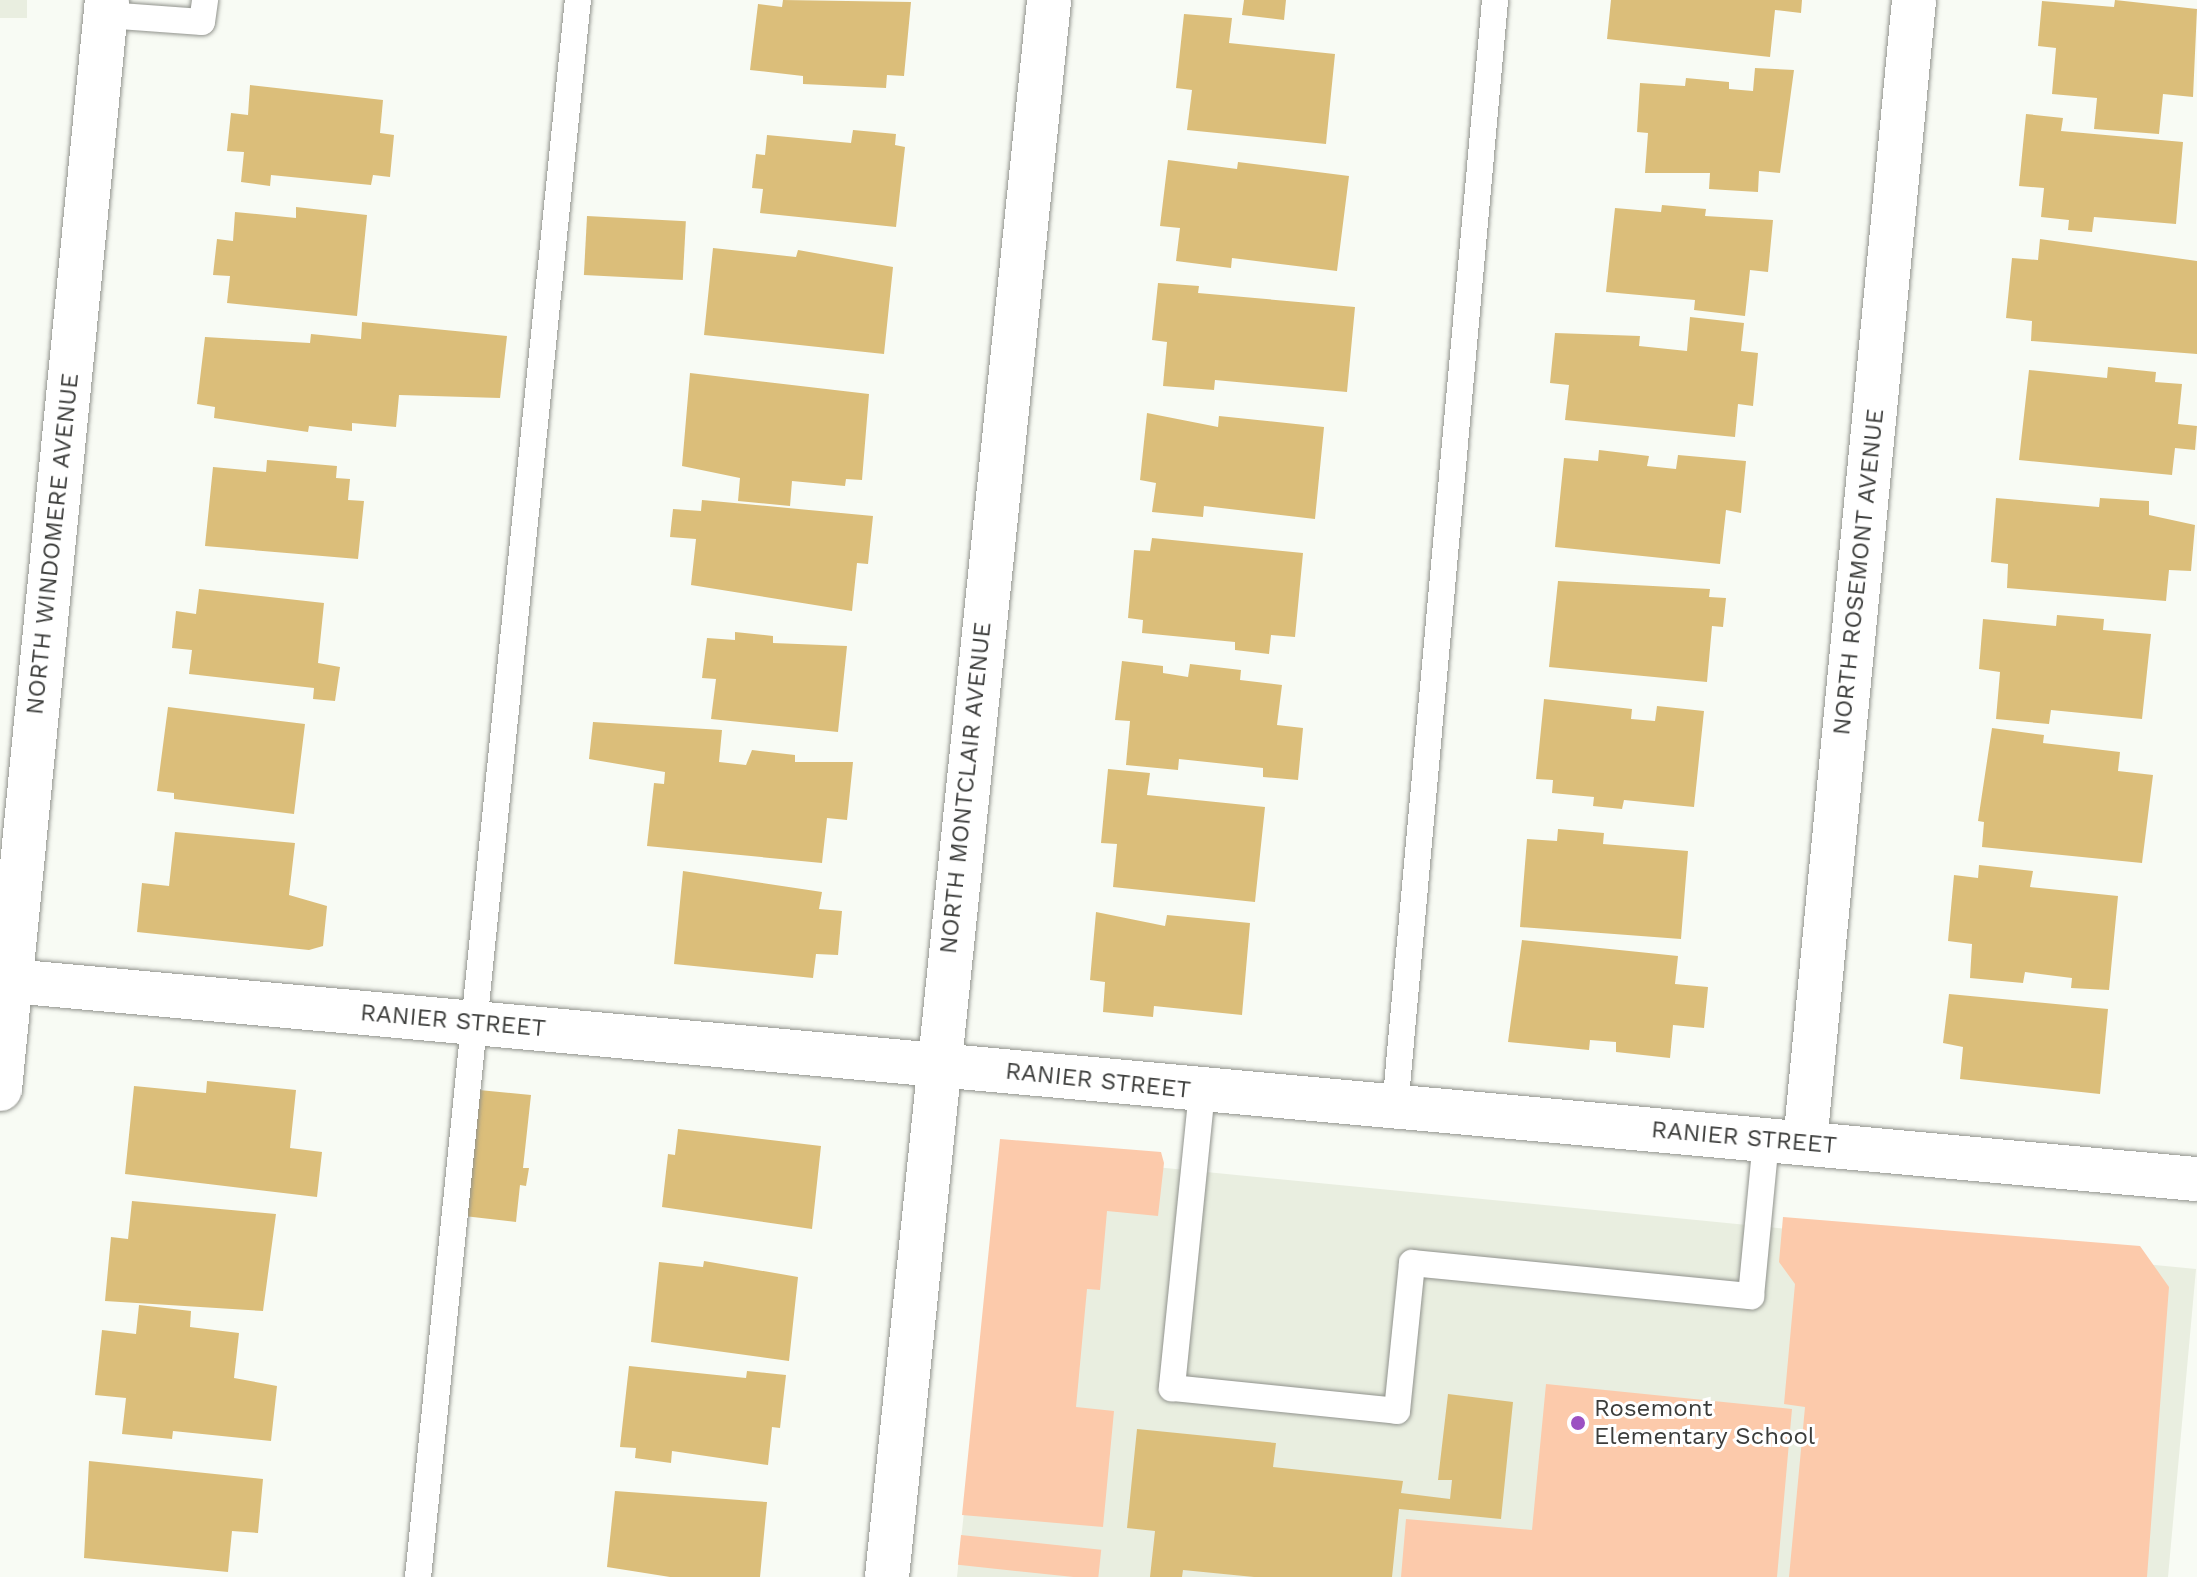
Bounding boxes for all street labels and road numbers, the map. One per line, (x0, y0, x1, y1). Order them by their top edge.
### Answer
street label: NORTH WINDOMERE AVENUE (21, 371, 85, 717)
street label: NORTH ROSEMONT AVENUE (1827, 407, 1891, 737)
street label: NORTH MONTCLAIR AVENUE (934, 620, 998, 956)
street label: RANIER STREET (359, 999, 547, 1043)
street label: RANIER STREET (1004, 1057, 1192, 1105)
street label: RANIER STREET (1650, 1116, 1838, 1160)

